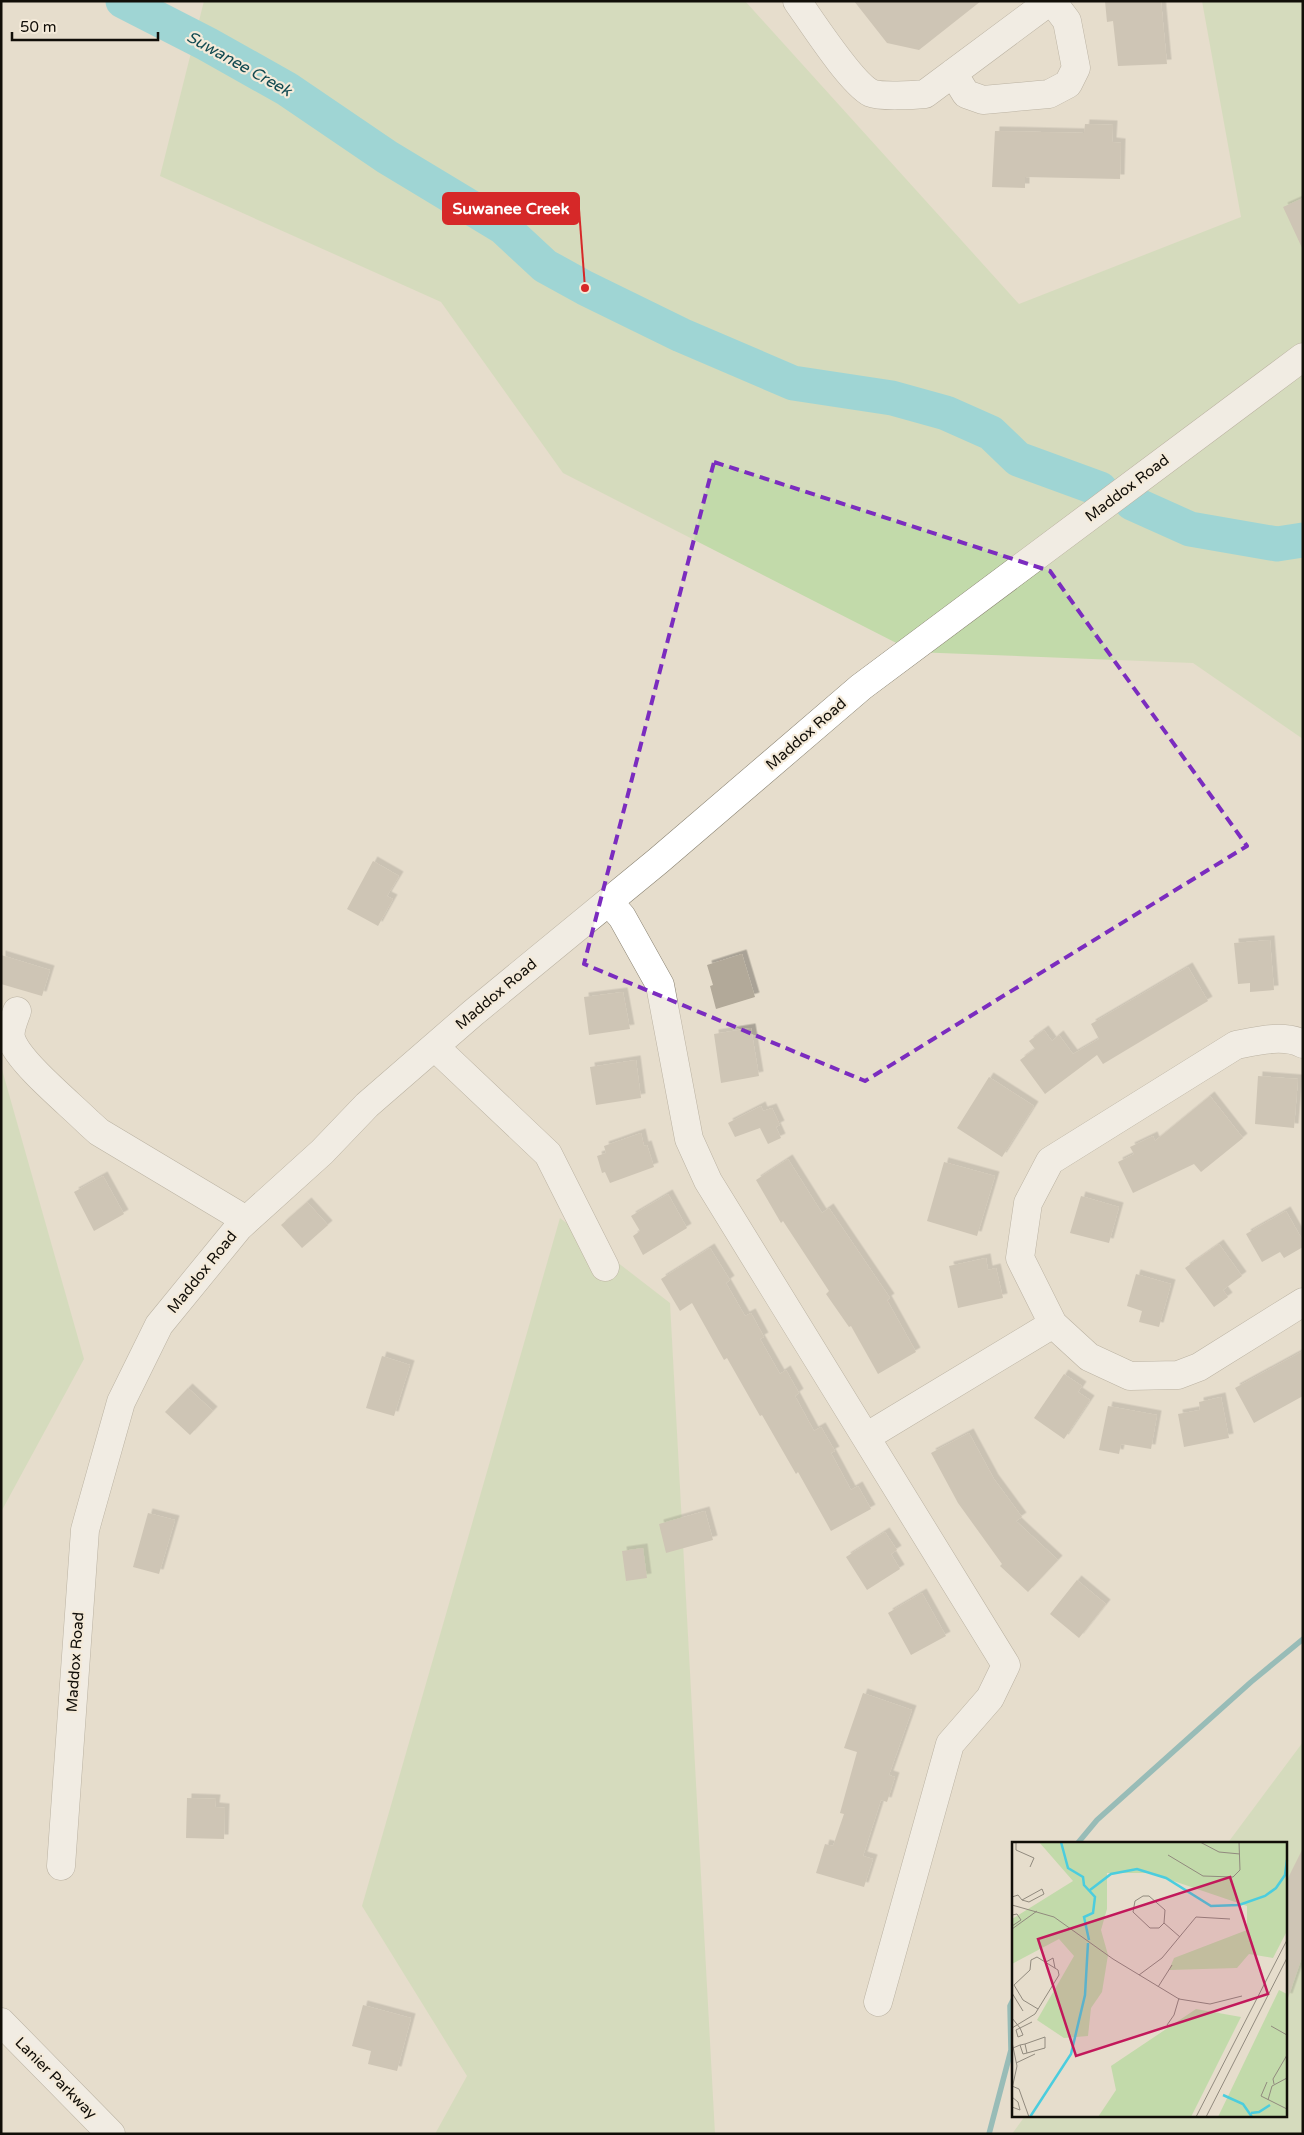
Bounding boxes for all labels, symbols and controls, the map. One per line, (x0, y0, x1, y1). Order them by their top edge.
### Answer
scale bar (12, 10, 159, 42)
text: 50 m (20, 18, 57, 36)
water label: Suwanee Creek (183, 27, 296, 102)
callout: Suwanee Creek (443, 193, 579, 224)
text: Suwanee Creek (453, 199, 570, 219)
street label: Maddox Road (1081, 451, 1173, 525)
street label: Maddox Road (762, 694, 850, 774)
street label: Maddox Road (452, 955, 540, 1033)
street label: Maddox Road (163, 1227, 241, 1317)
street label: Maddox Road (63, 1611, 87, 1713)
inset map (1012, 1842, 1286, 2118)
street label: Lanier Parkway (11, 2033, 101, 2123)

